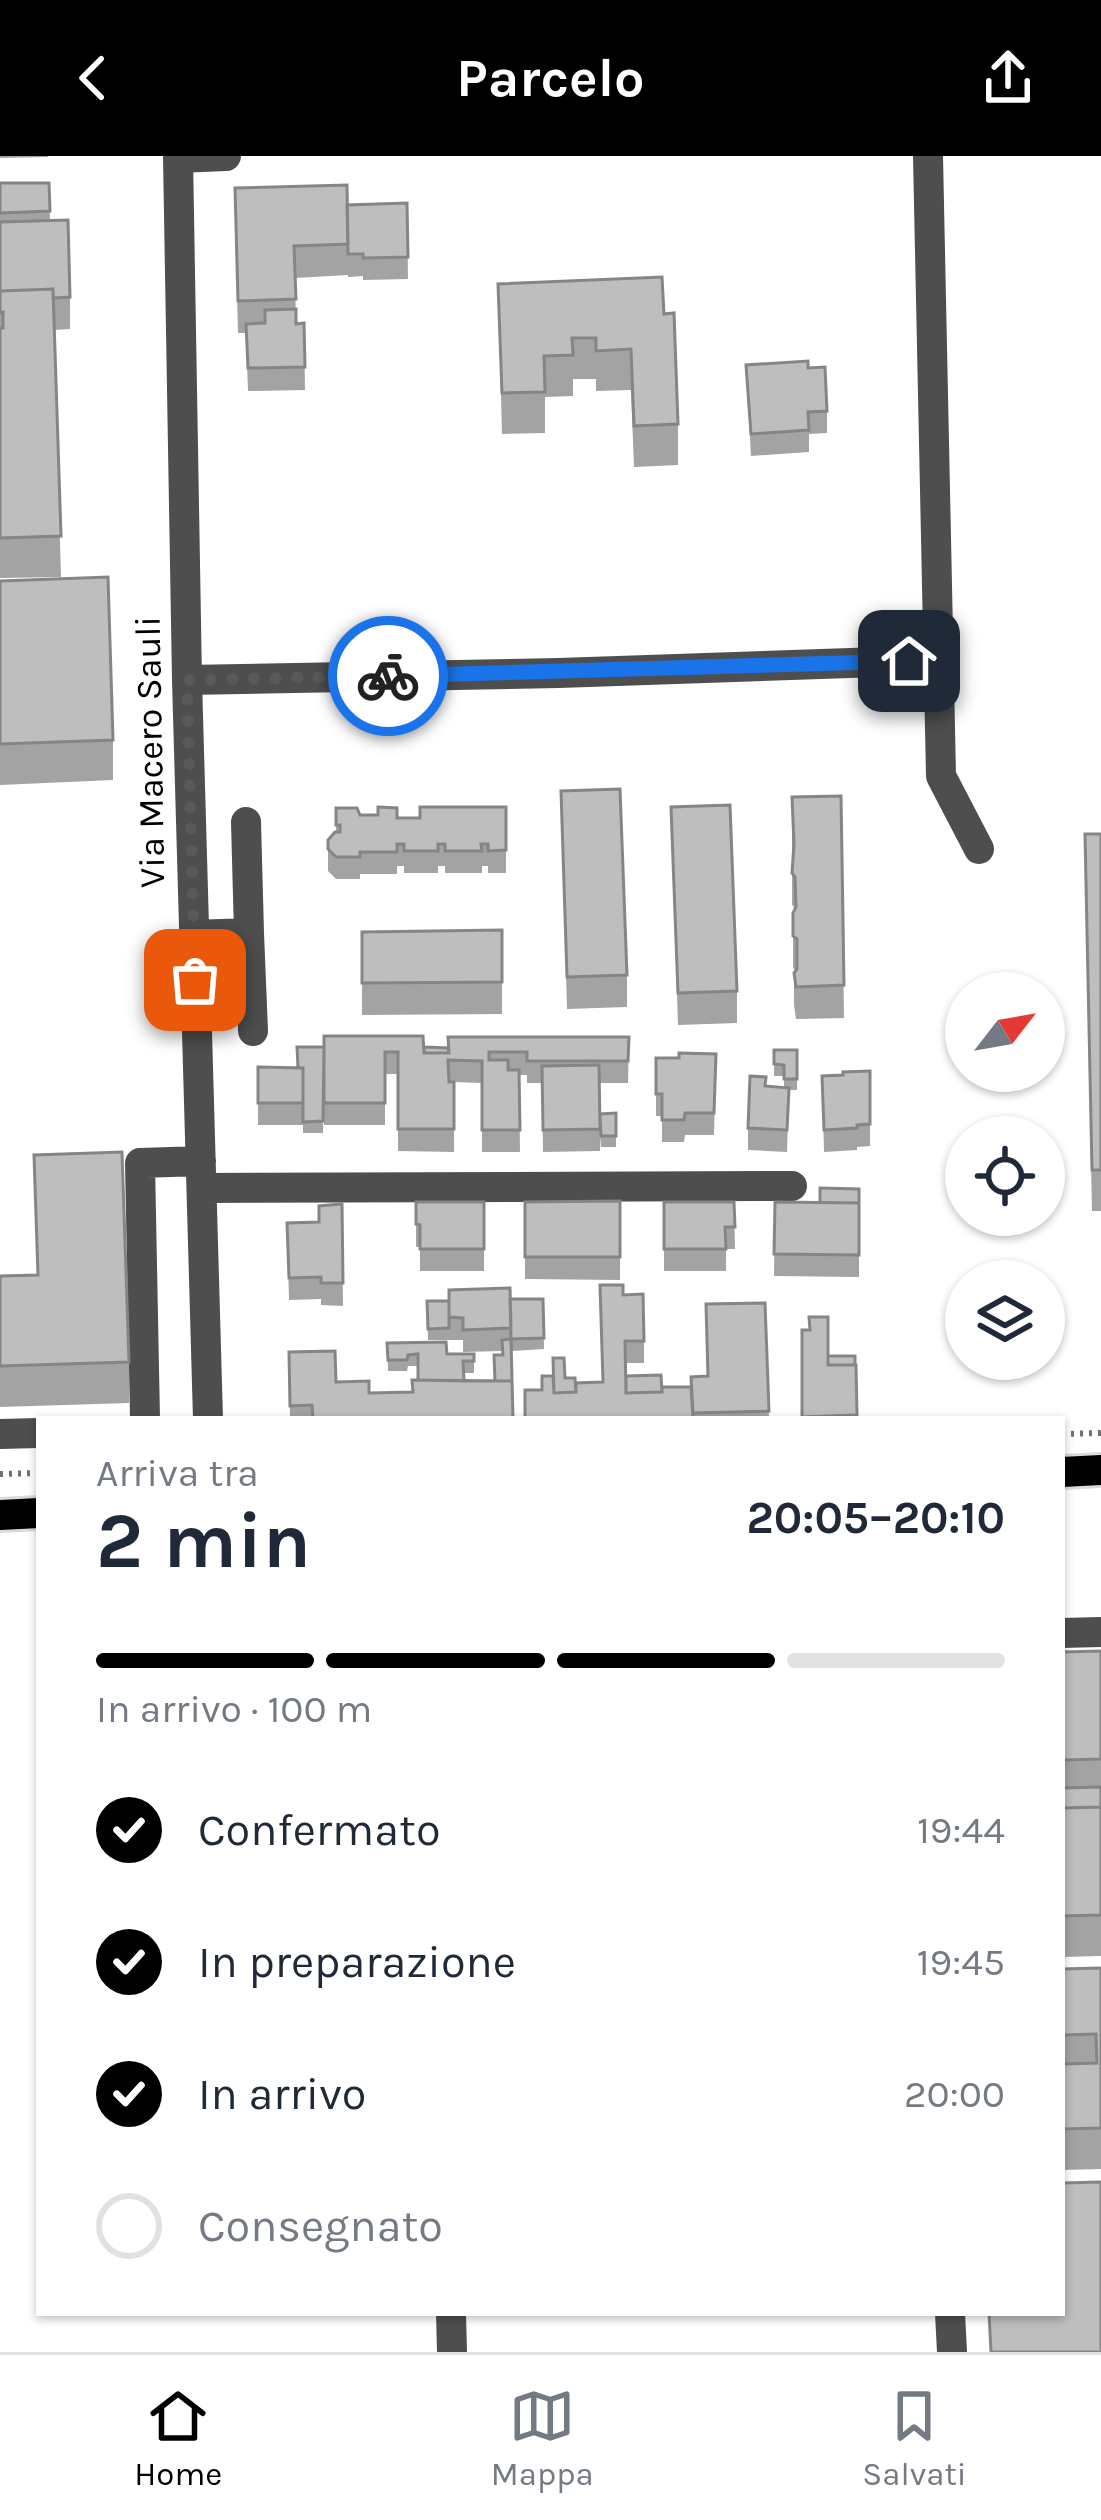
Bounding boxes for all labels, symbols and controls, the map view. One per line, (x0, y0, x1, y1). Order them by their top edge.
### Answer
icon: back (60, 45, 126, 111)
icon: share (975, 45, 1041, 111)
text: Parcelo (456, 46, 645, 110)
pin (858, 610, 960, 712)
street label: Via Macero Sauli (127, 616, 173, 888)
courier (328, 616, 448, 736)
icon: home (876, 628, 942, 694)
icon: bike (355, 643, 421, 709)
pin (144, 929, 246, 1031)
icon: bag (162, 947, 228, 1013)
north arrow (945, 972, 1065, 1092)
map controls (945, 972, 1065, 1380)
button: locate (945, 1116, 1065, 1236)
button: layers (945, 1260, 1065, 1380)
text: Arriva tra (96, 1450, 259, 1496)
text: 20:05–20:10 (747, 1492, 1005, 1544)
text: 2 min (96, 1495, 311, 1587)
text: In arrivo · 100 m (96, 1686, 372, 1732)
icon: check (96, 1797, 162, 1863)
text: Confermato (198, 1804, 441, 1856)
text: 19:44 (917, 1807, 1005, 1853)
icon: check (96, 1929, 162, 1995)
text: In preparazione (198, 1936, 516, 1988)
text: 19:45 (917, 1939, 1005, 1985)
icon: check (96, 2061, 162, 2127)
text: In arrivo (198, 2068, 366, 2120)
text: 20:00 (904, 2071, 1005, 2117)
text: Consegnato (198, 2200, 443, 2252)
tab: Home (134, 2383, 222, 2493)
tab: Mappa (491, 2383, 594, 2493)
tab: Salvati (862, 2383, 967, 2493)

